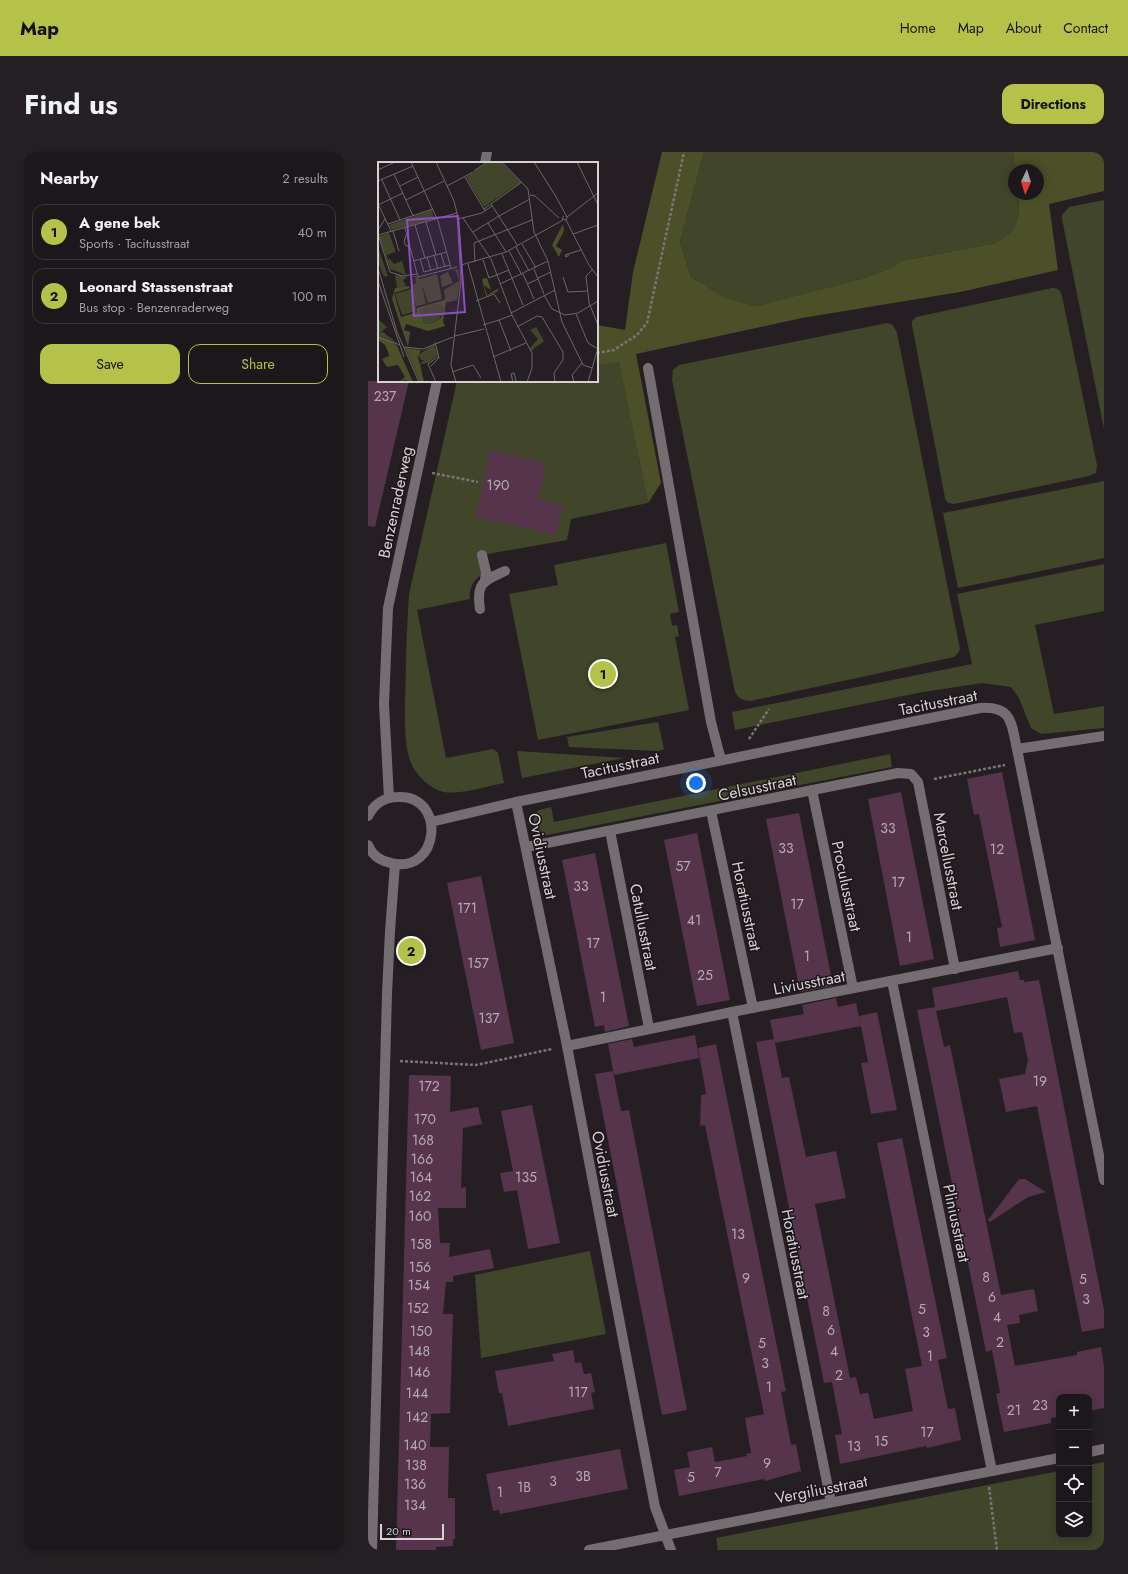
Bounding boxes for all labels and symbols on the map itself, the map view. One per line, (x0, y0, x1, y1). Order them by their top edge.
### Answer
inset map (378, 162, 598, 382)
north arrow (1008, 164, 1044, 200)
house number: 237 (374, 386, 397, 406)
street label: Benzenraderweg (372, 444, 419, 560)
house number: 190 (487, 475, 509, 495)
pin: 1 (590, 659, 616, 689)
street label: Tacitusstraat (897, 684, 979, 721)
street label: Tacitusstraat (579, 746, 661, 785)
street label: Celsusstraat (716, 768, 798, 807)
your location (686, 773, 706, 793)
street label: Marcellusstraat (928, 810, 969, 912)
street label: Ovidiusstraat (522, 811, 563, 901)
house number: 33 (880, 818, 896, 838)
house number: 33 (778, 838, 794, 858)
street label: Proculusstraat (826, 839, 867, 934)
house number: 12 (990, 839, 1004, 859)
house number: 57 (675, 856, 691, 876)
street label: Horatiusstraat (726, 859, 767, 953)
house number: 17 (891, 872, 905, 892)
house number: 33 (573, 876, 589, 896)
street label: Catullusstraat (624, 882, 663, 973)
house number: 17 (790, 894, 804, 914)
house number: 171 (457, 898, 477, 918)
house number: 41 (687, 910, 701, 930)
house number: 1 (906, 927, 912, 947)
house number: 17 (586, 933, 600, 953)
pin: 2 (398, 936, 424, 966)
house number: 1 (804, 946, 810, 966)
house number: 157 (467, 953, 489, 973)
street label: Liviusstraat (771, 964, 847, 1001)
house number: 25 (697, 965, 713, 985)
house number: 1 (600, 987, 606, 1007)
house number: 137 (478, 1008, 500, 1028)
house number: 19 (1033, 1071, 1047, 1091)
house number: 172 (418, 1076, 440, 1096)
house number: 170 (414, 1109, 436, 1129)
street label: Ovidiusstraat (586, 1129, 625, 1219)
house number: 168 (412, 1130, 434, 1150)
house number: 166 (411, 1149, 433, 1169)
house number: 164 (410, 1167, 432, 1187)
house number: 135 (515, 1167, 537, 1187)
street label: Pliniusstraat (937, 1182, 976, 1264)
house number: 162 (409, 1186, 431, 1206)
house number: 160 (409, 1206, 431, 1226)
street label: Horatiusstraat (776, 1207, 816, 1301)
house number: 13 (731, 1224, 745, 1244)
house number: 158 (410, 1234, 432, 1254)
house number: 156 (409, 1257, 431, 1277)
house number: 8 (982, 1267, 990, 1287)
house number: 9 (742, 1268, 750, 1288)
house number: 5 (1079, 1269, 1087, 1289)
house number: 154 (408, 1275, 430, 1295)
house number: 6 (988, 1287, 996, 1307)
house number: 3 (1082, 1289, 1090, 1309)
house number: 152 (407, 1298, 429, 1318)
house number: 5 (918, 1299, 926, 1319)
house number: 8 (822, 1301, 830, 1321)
house number: 4 (993, 1307, 1001, 1327)
house number: 6 (827, 1320, 835, 1340)
house number: 150 (410, 1321, 432, 1341)
house number: 3 (922, 1322, 930, 1342)
house number: 2 (996, 1332, 1004, 1352)
house number: 5 (758, 1333, 766, 1353)
house number: 148 (408, 1341, 430, 1361)
house number: 4 (830, 1341, 838, 1361)
house number: 1 (927, 1346, 933, 1366)
house number: 3 (761, 1353, 769, 1373)
house number: 146 (408, 1362, 430, 1382)
house number: 2 (835, 1365, 843, 1385)
house number: 1 (766, 1377, 772, 1397)
house number: 117 (568, 1382, 589, 1402)
house number: 144 (406, 1383, 428, 1403)
house number: 23 (1032, 1395, 1048, 1415)
house number: 21 (1007, 1400, 1021, 1420)
house number: 142 (406, 1407, 428, 1427)
house number: 17 (920, 1422, 934, 1442)
house number: 15 (874, 1431, 888, 1451)
house number: 140 (404, 1435, 426, 1455)
house number: 13 (847, 1436, 861, 1456)
house number: 9 (763, 1453, 771, 1473)
house number: 138 (405, 1455, 427, 1475)
house number: 7 (714, 1462, 722, 1482)
house number: 3B (575, 1466, 591, 1486)
house number: 5 (687, 1467, 695, 1487)
street label: Vergiliusstraat (773, 1469, 869, 1510)
house number: 3 (549, 1471, 557, 1491)
house number: 136 (404, 1474, 426, 1494)
house number: 1B (517, 1477, 531, 1497)
house number: 1 (497, 1482, 503, 1502)
house number: 134 (404, 1495, 426, 1515)
scale bar (380, 1522, 444, 1541)

